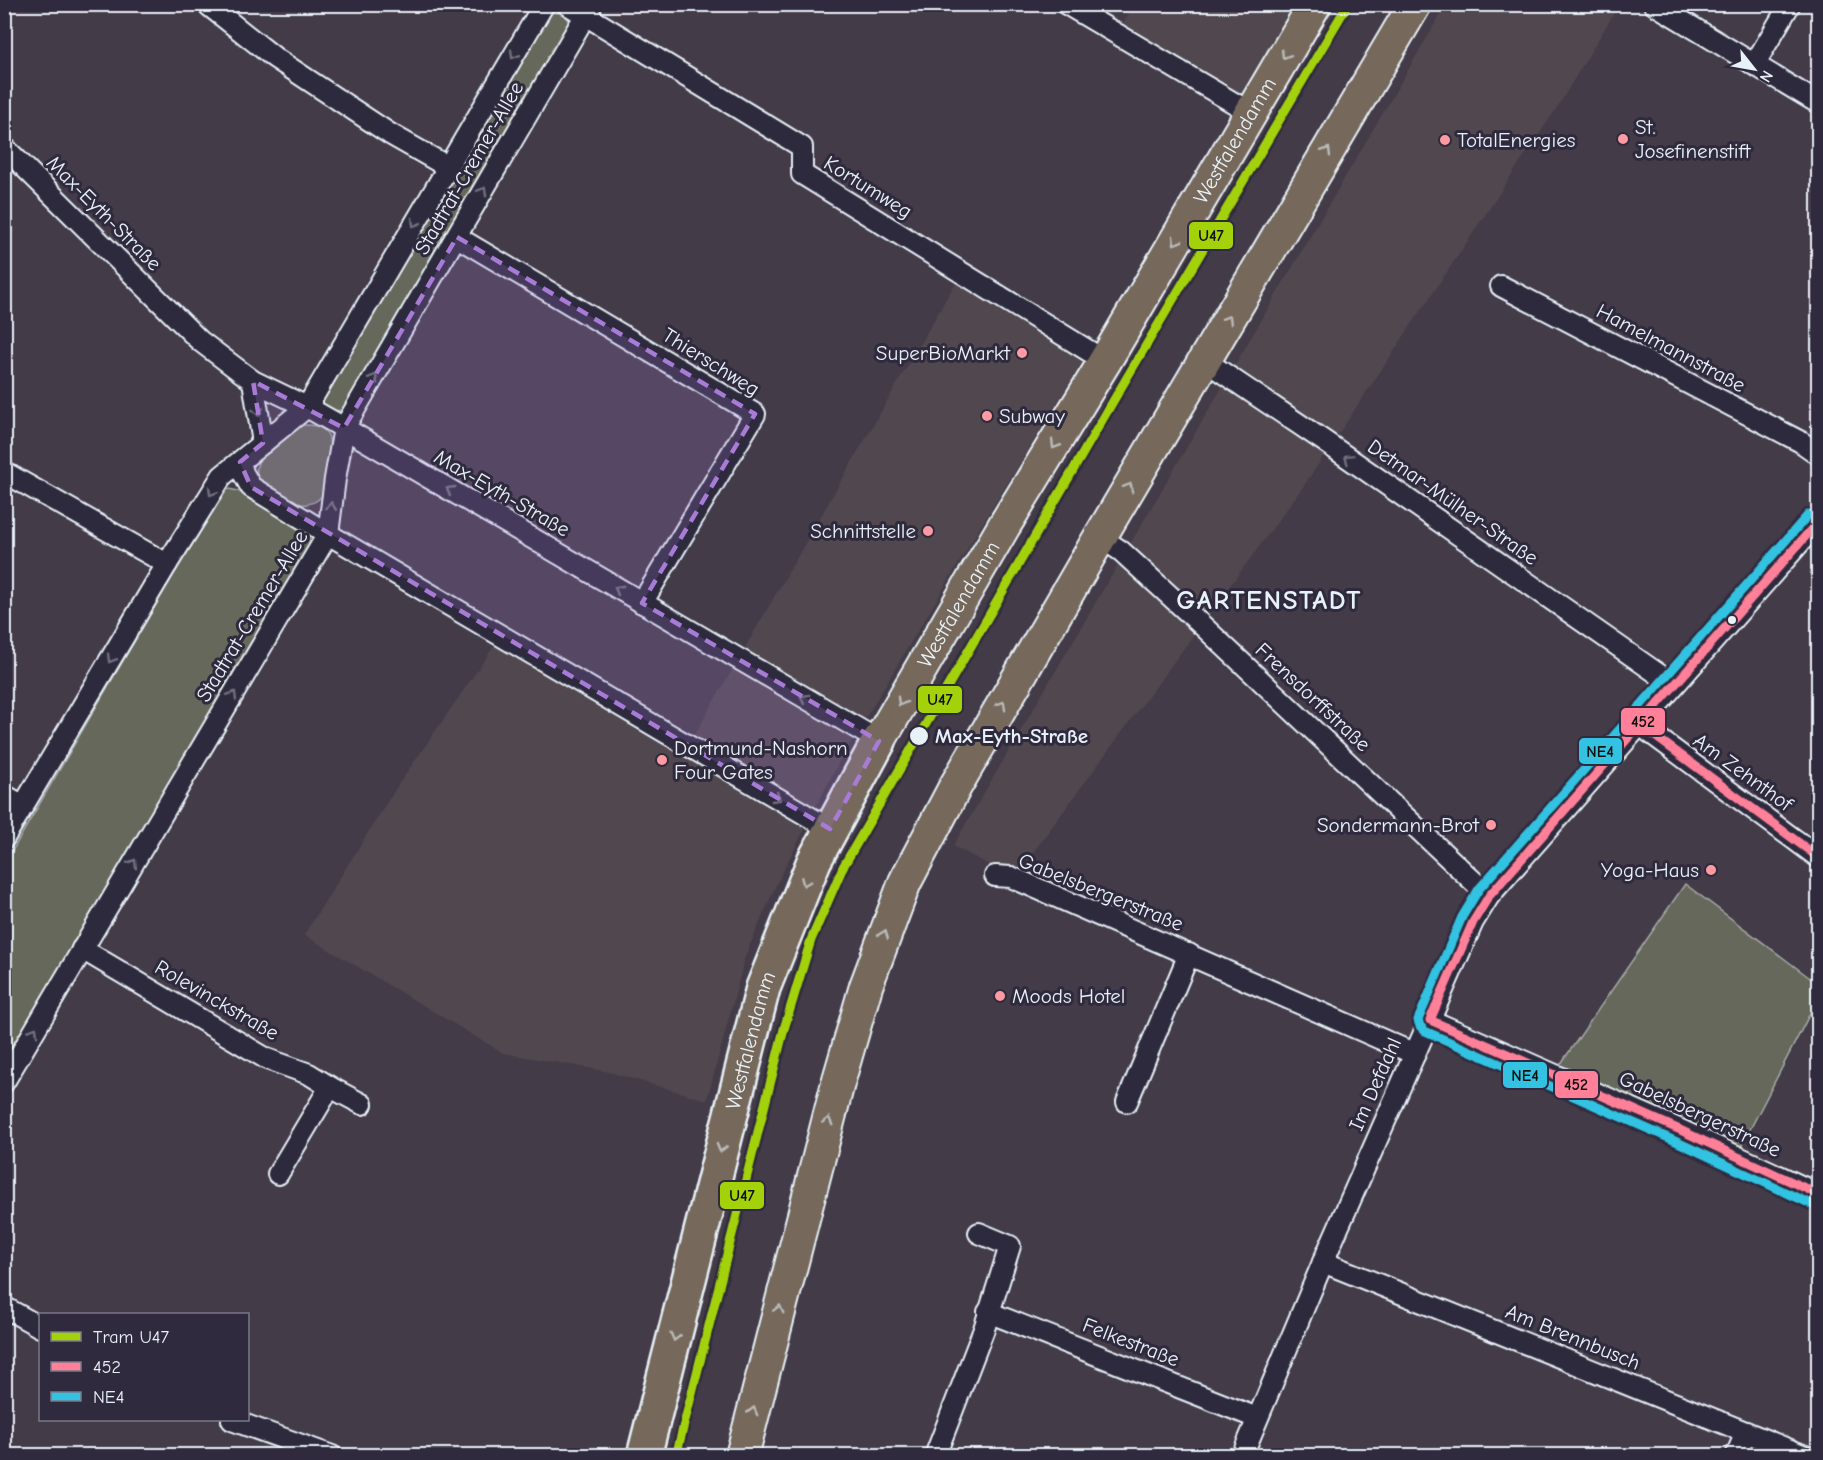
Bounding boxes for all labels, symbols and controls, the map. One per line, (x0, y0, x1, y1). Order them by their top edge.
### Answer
north arrow (1724, 39, 1784, 99)
one-way arrow (510, 49, 522, 59)
one-way arrow (1281, 49, 1293, 59)
text: N (1756, 67, 1776, 85)
street label: Westfalendamm (1188, 73, 1281, 208)
street label: Stadtrat-Cremer-Allee (410, 77, 528, 259)
place label: St. Josefinenstift (1635, 115, 1751, 163)
place label: TotalEnergies (1457, 128, 1575, 152)
marker: St. Josefinenstift (1616, 132, 1630, 146)
marker: TotalEnergies (1438, 133, 1452, 147)
one-way arrow (1320, 147, 1332, 157)
street label: Max-Eyth-Straße (42, 151, 166, 275)
street label: Kortumweg (820, 151, 916, 223)
one-way arrow (476, 187, 488, 197)
one-way arrow (411, 217, 422, 227)
line badge: U47 (1188, 221, 1234, 250)
text: U47 (1198, 227, 1224, 245)
one-way arrow (1171, 235, 1183, 245)
street label: Hamelmannstraße (1593, 299, 1749, 397)
one-way arrow (1221, 315, 1232, 325)
street label: Thierschweg (658, 323, 764, 401)
place label: SuperBioMarkt (876, 341, 1011, 365)
marker: SuperBioMarkt (1015, 346, 1029, 360)
one-way arrow (367, 374, 378, 384)
place label: Subway (999, 404, 1065, 428)
one-way arrow (251, 407, 264, 417)
marker: Subway (980, 409, 994, 423)
street label: Detmar-Mülher-Straße (1363, 434, 1543, 570)
one-way arrow (1050, 439, 1062, 449)
street label: Max-Eyth-Straße (430, 444, 574, 542)
one-way arrow (1344, 454, 1355, 465)
one-way arrow (1122, 483, 1133, 493)
one-way arrow (209, 486, 220, 497)
one-way arrow (446, 486, 456, 497)
one-way arrow (325, 501, 337, 510)
place label: Schnittstelle (810, 519, 916, 543)
marker: Schnittstelle (921, 524, 935, 538)
street label: Stadtrat-Cremer-Allee (191, 526, 313, 706)
street label: Westfalendamm (912, 537, 1004, 672)
one-way arrow (614, 585, 624, 596)
district label: GARTENSTADT (1176, 585, 1362, 616)
unlabelled marker (1726, 614, 1738, 626)
street label: Frensdorffstraße (1251, 638, 1375, 756)
one-way arrow (106, 653, 118, 663)
line badge: U47 (917, 685, 963, 714)
one-way arrow (225, 691, 237, 701)
text: U47 (927, 691, 953, 709)
one-way arrow (800, 694, 810, 706)
one-way arrow (897, 696, 908, 706)
one-way arrow (995, 701, 1006, 711)
line badge: 452 (1620, 707, 1666, 736)
text: 452 (1631, 713, 1655, 731)
place label: Max-Eyth-Straße (935, 724, 1088, 748)
marker: Max-Eyth-Straße (908, 725, 930, 747)
street label: Am Zehnthof (1689, 728, 1798, 817)
place label: Dortmund-Nashorn Four Gates (674, 736, 848, 784)
line badge: NE4 (1578, 737, 1623, 765)
text: NE4 (1586, 743, 1614, 761)
marker: Dortmund-Nashorn Four Gates (655, 753, 669, 767)
one-way arrow (771, 791, 781, 803)
place label: Sondermann-Brot (1317, 813, 1480, 837)
marker: Sondermann-Brot (1484, 818, 1498, 832)
street label: Gabelsbergerstraße (1015, 848, 1187, 936)
place label: Yoga-Haus (1601, 858, 1699, 882)
one-way arrow (126, 859, 138, 869)
marker: Yoga-Haus (1704, 863, 1718, 877)
one-way arrow (800, 876, 812, 887)
one-way arrow (877, 929, 889, 940)
street label: Rolevinckstraße (151, 955, 283, 1045)
street label: Westfalendamm (721, 968, 780, 1112)
place label: Moods Hotel (1012, 984, 1125, 1008)
marker: Moods Hotel (993, 989, 1007, 1003)
one-way arrow (27, 1027, 38, 1037)
street label: Im Defdahl (1344, 1034, 1406, 1134)
line badge: NE4 (1502, 1061, 1548, 1089)
street label: Gabelsbergerstraße (1615, 1066, 1785, 1162)
text: NE4 (1511, 1067, 1539, 1085)
line badge: 452 (1554, 1070, 1599, 1099)
text: 452 (1564, 1076, 1588, 1094)
one-way arrow (821, 1116, 833, 1126)
one-way arrow (716, 1142, 728, 1152)
line badge: U47 (719, 1181, 765, 1210)
text: U47 (729, 1187, 755, 1205)
street label: Am Brennbusch (1502, 1299, 1644, 1375)
one-way arrow (772, 1305, 785, 1315)
legend (39, 1313, 249, 1421)
street label: Felkestraße (1079, 1313, 1183, 1371)
text: Tram U47 (93, 1327, 170, 1348)
one-way arrow (669, 1332, 682, 1342)
text: 452 (93, 1357, 121, 1378)
text: NE4 (93, 1387, 124, 1408)
one-way arrow (746, 1406, 759, 1416)

